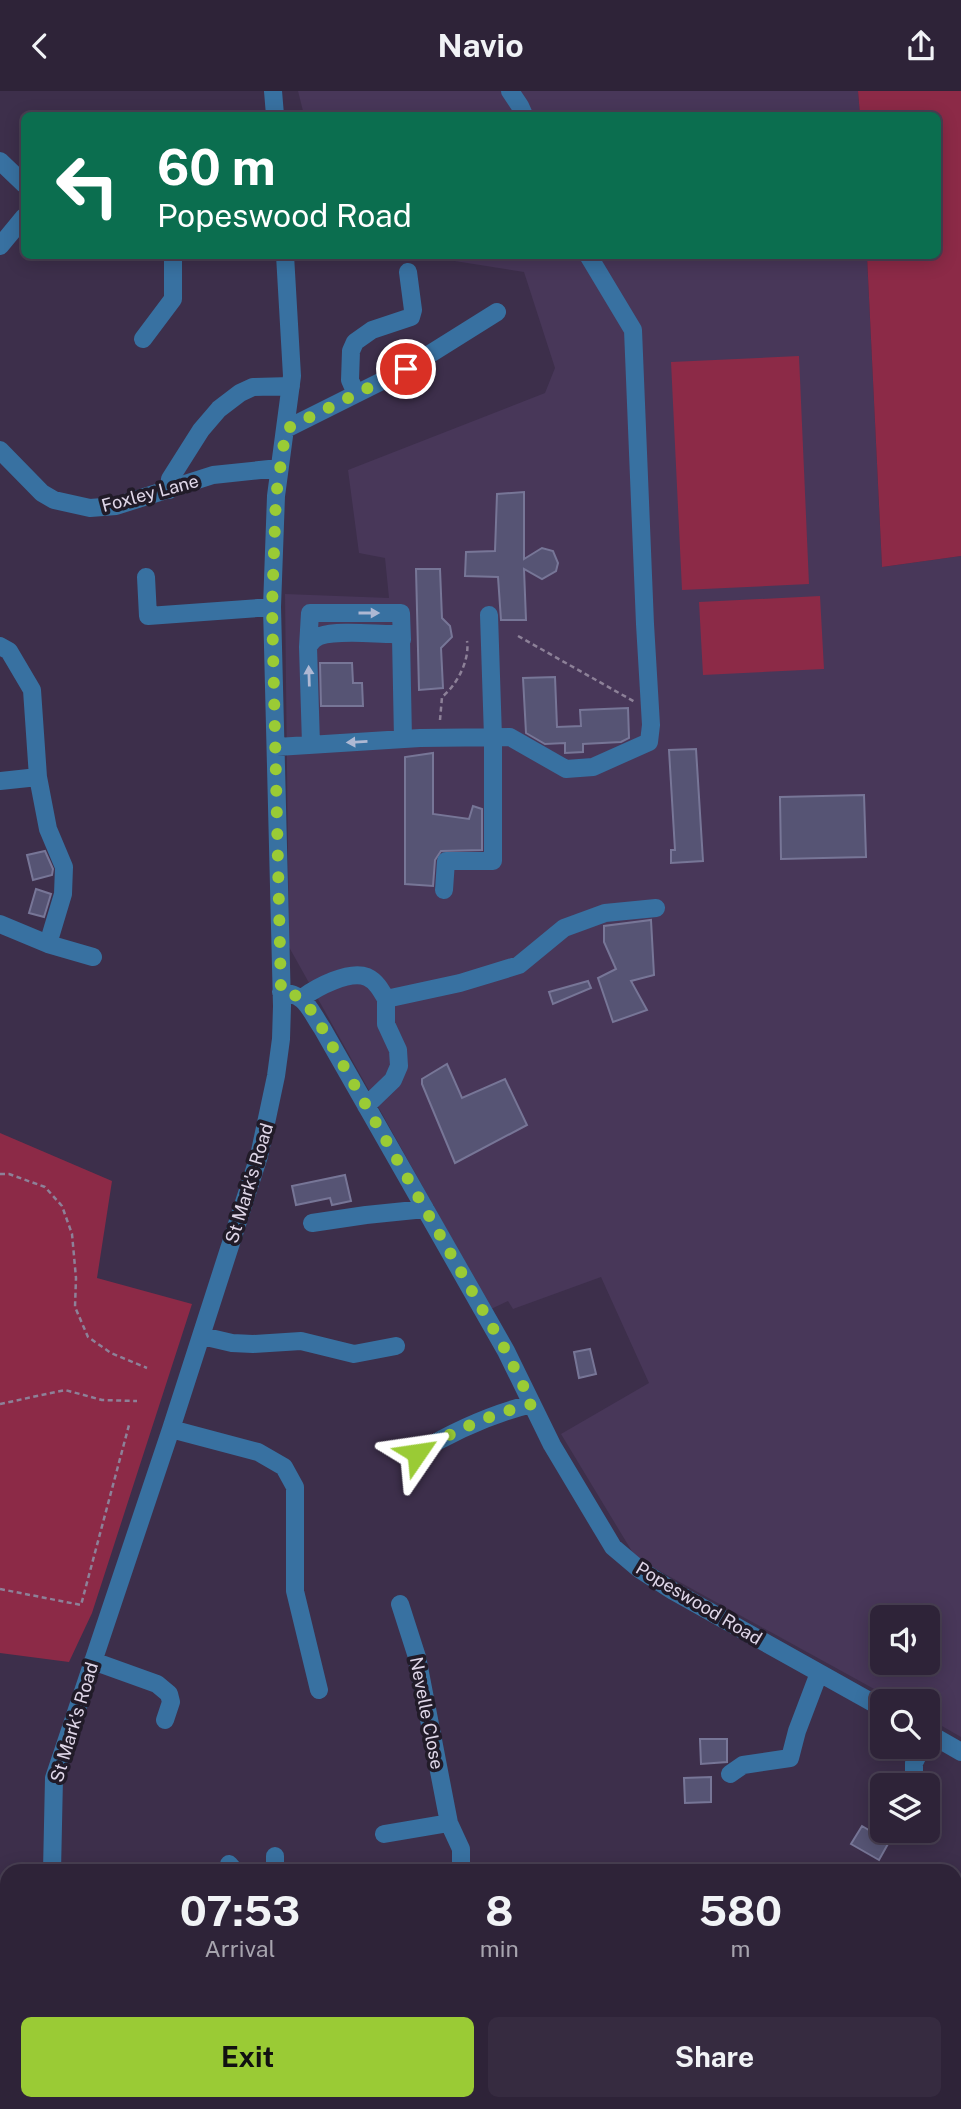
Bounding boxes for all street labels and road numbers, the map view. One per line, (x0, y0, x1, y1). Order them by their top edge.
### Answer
street label: Foxley Lane (99, 470, 201, 516)
street label: St Mark's Road (221, 1120, 277, 1246)
street label: Popeswood Road (632, 1557, 766, 1649)
street label: Nevelle Close (406, 1655, 448, 1771)
street label: St Mark's Road (46, 1659, 102, 1785)

